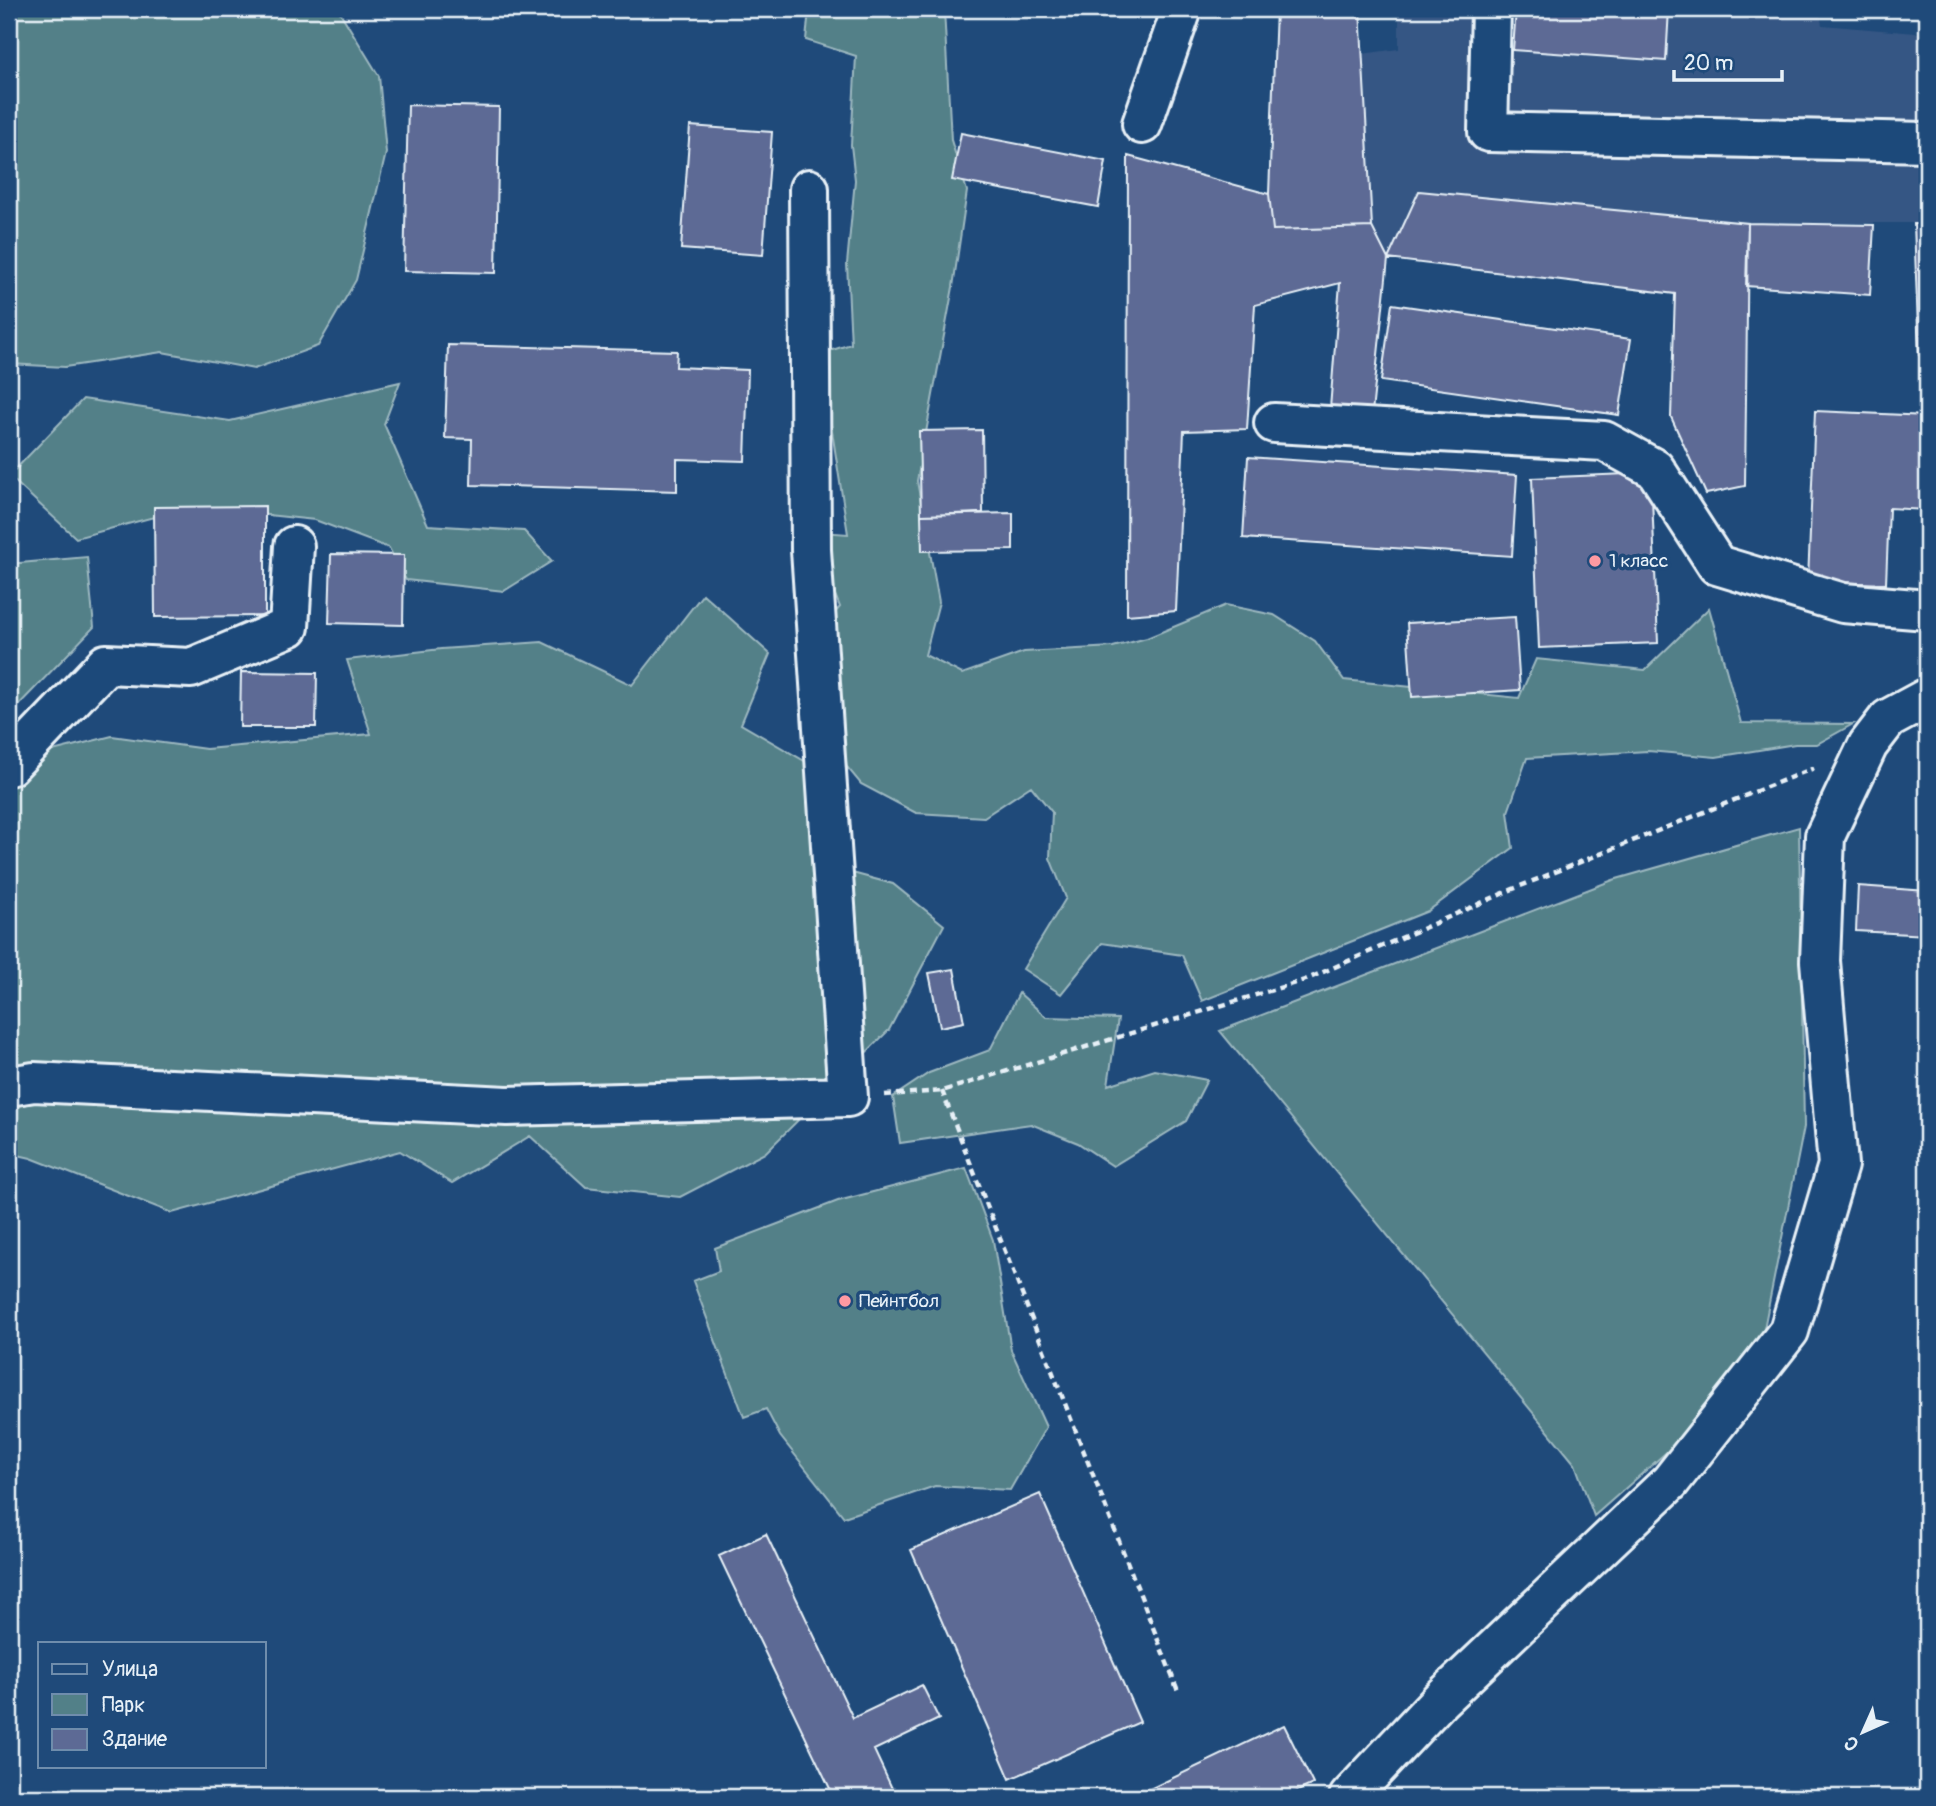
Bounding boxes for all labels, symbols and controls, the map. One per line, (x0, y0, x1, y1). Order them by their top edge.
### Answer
scale bar (1674, 38, 1782, 82)
text: 20 m (1684, 50, 1733, 77)
place label: 1 класс (1609, 549, 1669, 573)
marker: 1 класс (1587, 553, 1603, 569)
place label: Пейнтбол (859, 1289, 939, 1313)
marker: Пейнтбол (837, 1293, 853, 1309)
legend (38, 1642, 266, 1768)
text: Улица (102, 1656, 158, 1683)
text: Парк (102, 1692, 145, 1719)
north arrow (1828, 1698, 1898, 1768)
text: Здание (102, 1726, 168, 1753)
text: С (1839, 1730, 1864, 1756)

